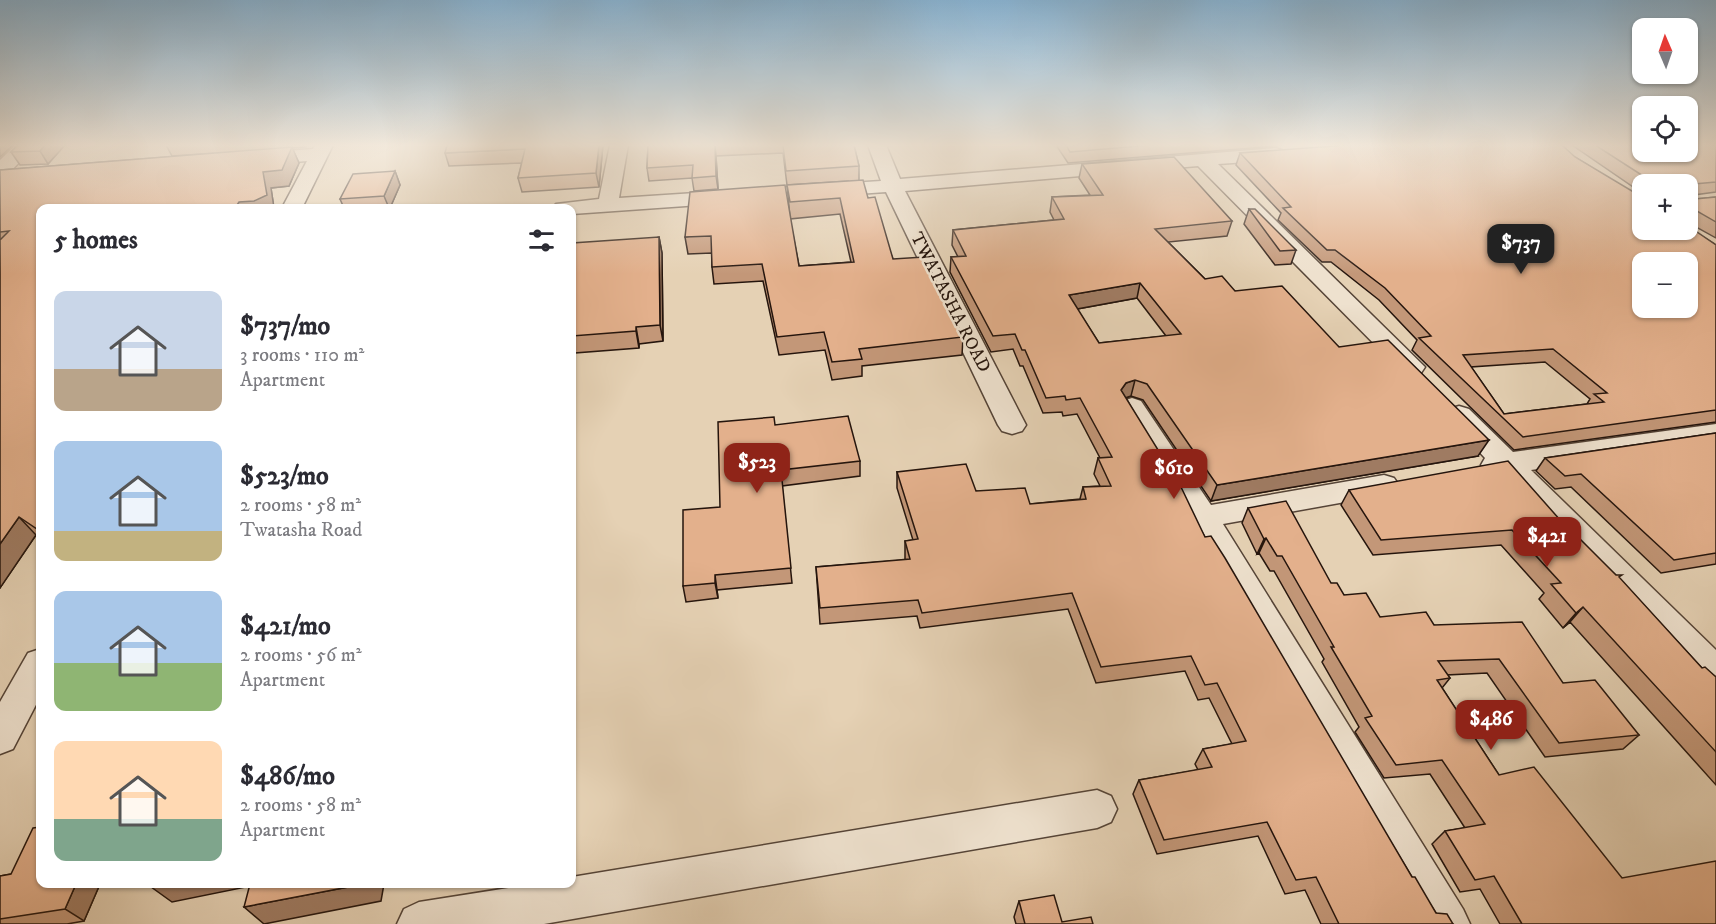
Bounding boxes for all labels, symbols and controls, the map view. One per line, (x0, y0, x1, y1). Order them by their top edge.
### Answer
north arrow (1632, 18, 1698, 84)
map controls (1632, 18, 1698, 318)
button: locate (1632, 96, 1698, 162)
button: + (1632, 174, 1698, 240)
text: 5 homes (54, 224, 138, 257)
icon: filters (525, 224, 558, 257)
pin: $737 (1485, 224, 1557, 275)
street label: TWATASHA ROAD (905, 229, 995, 376)
text: $737 (1501, 231, 1541, 256)
button: − (1632, 252, 1698, 318)
text: $737/mo (240, 310, 330, 343)
icon: home (102, 315, 174, 387)
text: 3 rooms · 110 m² (240, 343, 364, 368)
text: Apartment (240, 368, 325, 393)
pin: $523 (721, 443, 793, 494)
pin: $610 (1138, 449, 1210, 500)
text: $523 (738, 450, 776, 475)
text: $610 (1154, 456, 1194, 481)
text: $523/mo (240, 460, 329, 493)
icon: home (102, 465, 174, 537)
text: 2 rooms · 58 m² (240, 493, 361, 518)
pin: $421 (1511, 517, 1583, 568)
text: Twatasha Road (240, 518, 362, 543)
text: $421 (1527, 524, 1567, 549)
text: $421/mo (240, 610, 331, 643)
icon: home (102, 615, 174, 687)
text: 2 rooms · 56 m² (240, 643, 362, 668)
text: Apartment (240, 668, 325, 693)
pin: $486 (1455, 700, 1527, 751)
text: $486 (1470, 707, 1512, 732)
text: $486/mo (240, 760, 335, 793)
icon: home (102, 765, 174, 837)
text: 2 rooms · 58 m² (240, 793, 361, 818)
text: Apartment (240, 818, 325, 843)

